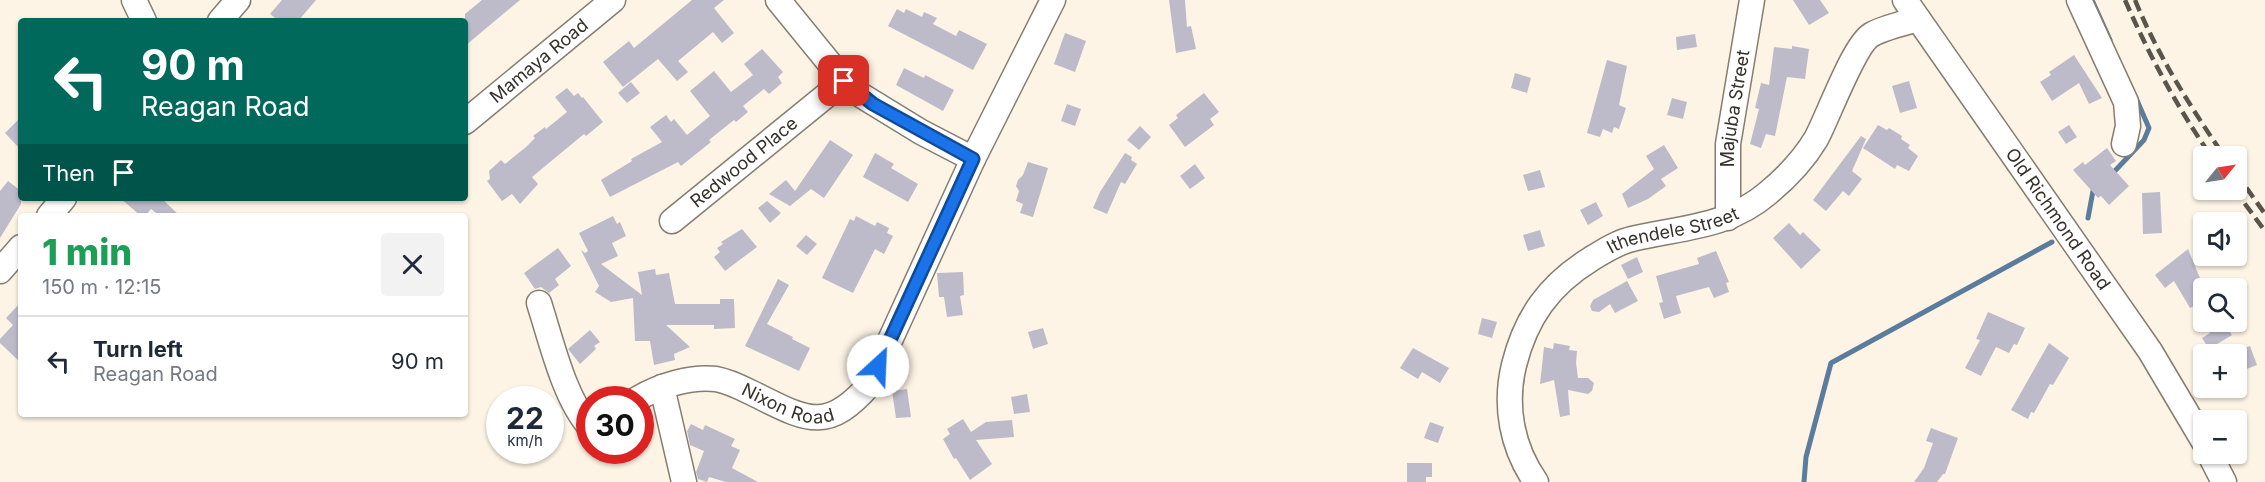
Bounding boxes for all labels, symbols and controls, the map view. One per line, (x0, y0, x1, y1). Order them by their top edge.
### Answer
street label: Mamaya Road (486, 14, 592, 107)
text: 90 m (141, 39, 245, 90)
icon: left (42, 42, 120, 120)
street label: Majuba Street (1717, 48, 1754, 167)
pin (818, 55, 869, 106)
icon: arrive (827, 64, 860, 97)
text: Reagan Road (141, 90, 310, 123)
street label: Redwood Place (686, 112, 802, 212)
street label: Old Richmond Road (2002, 144, 2115, 293)
north arrow (2193, 146, 2247, 200)
map controls (2193, 146, 2247, 464)
icon: arrive (107, 156, 140, 189)
text: Then (42, 160, 95, 186)
street label: Ithendele Street (1603, 203, 1742, 258)
button: sound (2193, 212, 2247, 266)
text: 1 min (42, 230, 132, 274)
button: close (381, 233, 444, 296)
text: 150 m · 12:15 (42, 275, 161, 299)
button: search (2193, 278, 2247, 332)
position arrow (846, 334, 910, 398)
text: Turn left (93, 336, 183, 362)
button: + (2193, 344, 2247, 398)
icon: left (42, 345, 75, 378)
text: 90 m (391, 348, 444, 374)
text: Reagan Road (93, 362, 218, 386)
street label: Nixon Road (739, 379, 837, 428)
speed limit sign: 30 (576, 386, 654, 464)
text: 22 (506, 400, 544, 436)
button: − (2193, 410, 2247, 464)
text: km/h (507, 431, 543, 450)

